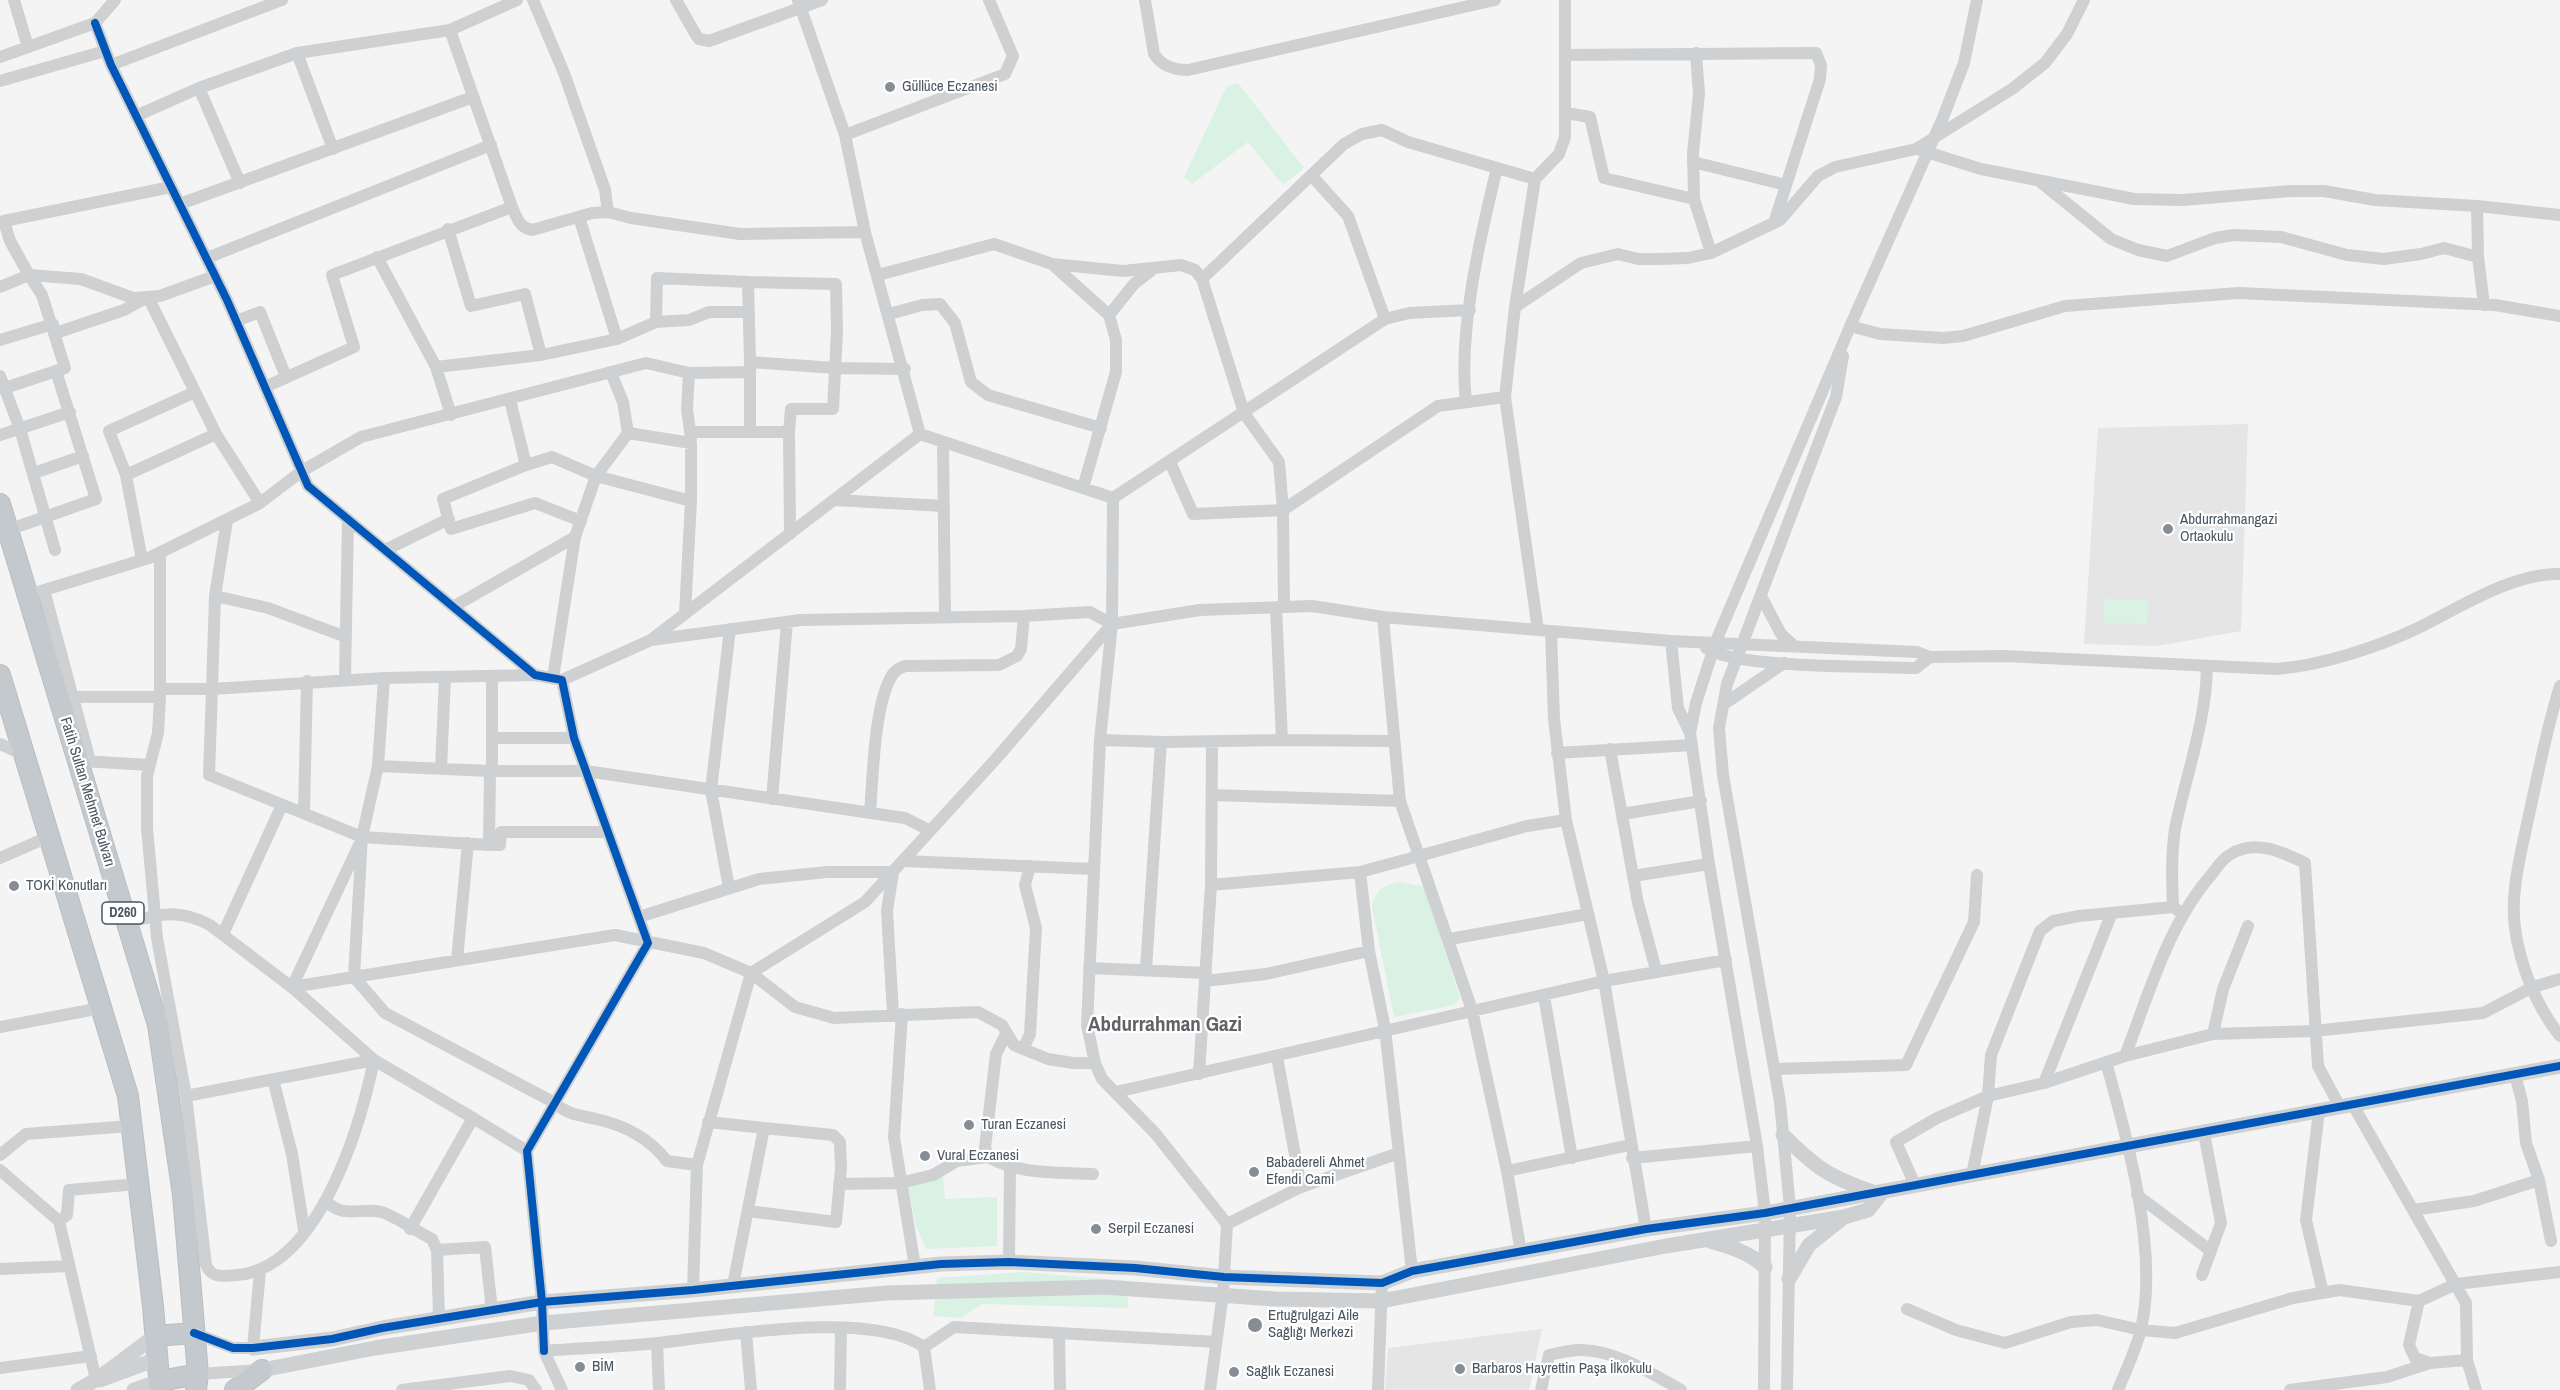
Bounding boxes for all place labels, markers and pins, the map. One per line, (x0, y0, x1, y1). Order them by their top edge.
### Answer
place label: Güllüce Eczanesi (902, 78, 998, 96)
marker: Güllüce Eczanesi (883, 80, 897, 94)
place label: Abdurrahmangazi Ortaokulu (2180, 511, 2278, 546)
marker: Abdurrahmangazi Ortaokulu (2161, 522, 2175, 536)
place label: TOKİ Konutları (26, 877, 107, 895)
marker: TOKİ Konutları (7, 879, 21, 893)
place label: Turan Eczanesi (981, 1116, 1066, 1134)
marker: Turan Eczanesi (962, 1118, 976, 1132)
place label: Vural Eczanesi (937, 1147, 1019, 1165)
marker: Vural Eczanesi (918, 1149, 932, 1163)
place label: Babadereli Ahmet Efendi Cami (1266, 1154, 1364, 1189)
marker: Babadereli Ahmet Efendi Cami (1247, 1165, 1261, 1179)
place label: Serpil Eczanesi (1108, 1220, 1194, 1238)
marker: Serpil Eczanesi (1089, 1222, 1103, 1236)
place label: Ertuğrulgazi Aile Sağlığı Merkezi (1268, 1307, 1359, 1342)
marker: Ertuğrulgazi Aile Sağlığı Merkezi (1246, 1316, 1264, 1334)
place label: BİM (592, 1358, 614, 1376)
marker: BİM (573, 1360, 587, 1374)
place label: Barbaros Hayrettin Paşa İlkokulu (1472, 1360, 1652, 1378)
marker: Barbaros Hayrettin Paşa İlkokulu (1453, 1362, 1467, 1376)
place label: Sağlık Eczanesi (1246, 1363, 1334, 1381)
marker: Sağlık Eczanesi (1227, 1365, 1241, 1379)

